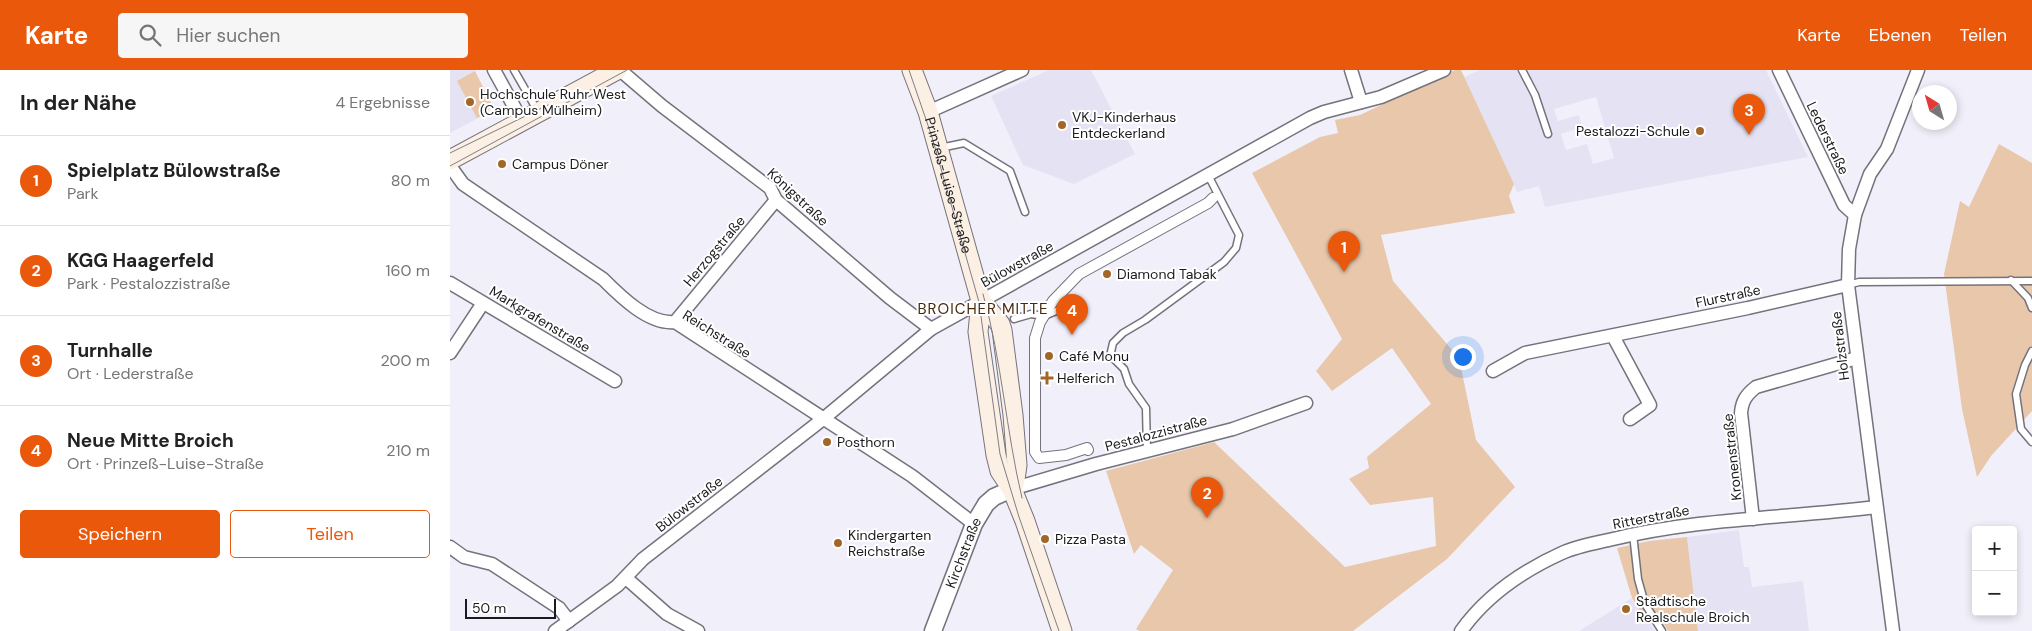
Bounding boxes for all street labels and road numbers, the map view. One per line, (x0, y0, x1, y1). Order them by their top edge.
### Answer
street label: Lederstraße (1803, 99, 1853, 177)
street label: Prinzeß-Luise-Straße (921, 115, 976, 255)
street label: Königstraße (764, 164, 832, 230)
street label: Herzogstraße (679, 212, 749, 290)
street label: Bülowstraße (978, 237, 1057, 291)
street label: Flurstraße (1694, 280, 1762, 312)
street label: Markgrafenstraße (486, 282, 594, 356)
street label: Reichstraße (679, 306, 755, 362)
street label: Holzstraße (1827, 310, 1853, 382)
street label: Pestalozzistraße (1103, 411, 1209, 455)
street label: Kronenstraße (1718, 413, 1746, 501)
street label: Bülowstraße (652, 472, 726, 536)
street label: Ritterstraße (1611, 501, 1691, 533)
street label: Kirchstraße (941, 514, 985, 591)

